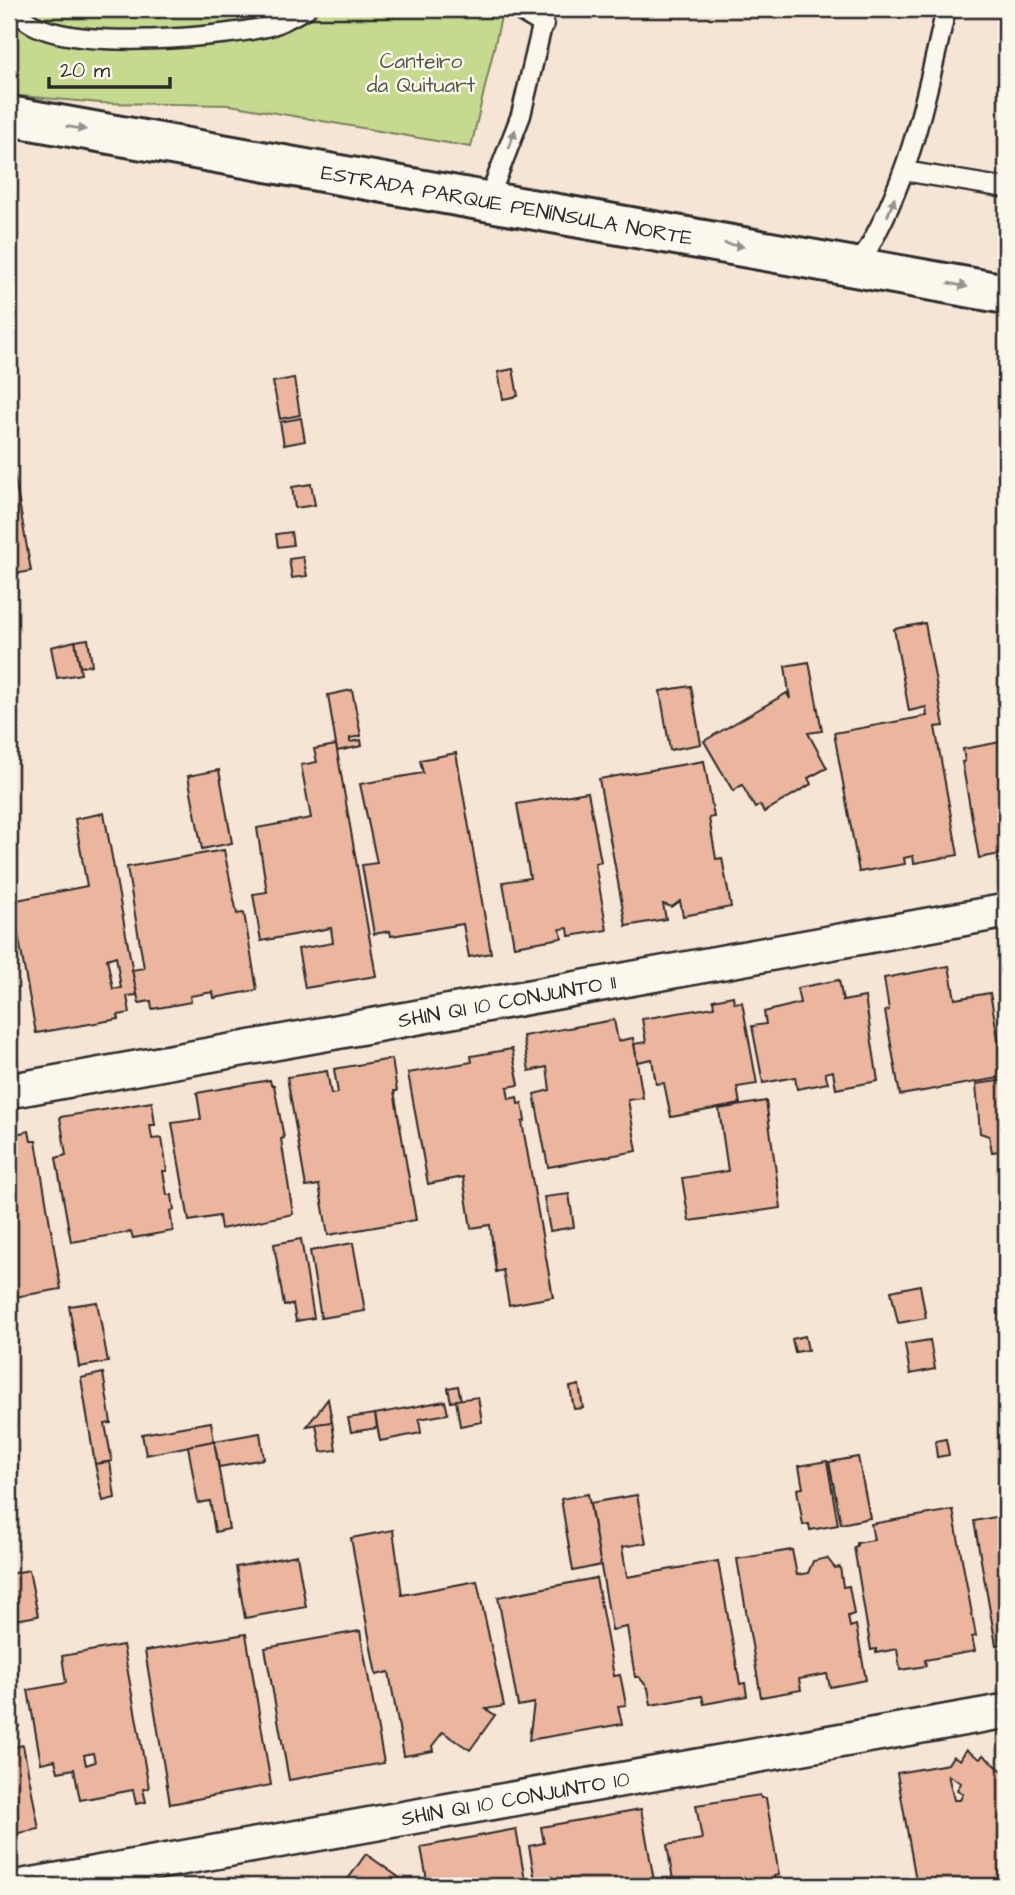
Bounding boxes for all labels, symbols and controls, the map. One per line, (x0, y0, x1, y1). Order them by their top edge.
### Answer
scale bar (49, 46, 170, 90)
park label: Canteiro da Quituart (367, 47, 476, 100)
text: 20 m (60, 56, 111, 85)
one-way arrow (65, 123, 87, 134)
one-way arrow (507, 129, 518, 150)
street label: ESTRADA PARQUE PENÍNSULA NORTE (319, 158, 696, 252)
one-way arrow (885, 196, 896, 217)
one-way arrow (723, 240, 745, 251)
one-way arrow (947, 280, 969, 291)
street label: SHIN QI 10 CONJUNTO 11 (396, 967, 619, 1035)
street label: SHIN QI 10 CONJUNTO 10 (399, 1764, 632, 1833)

